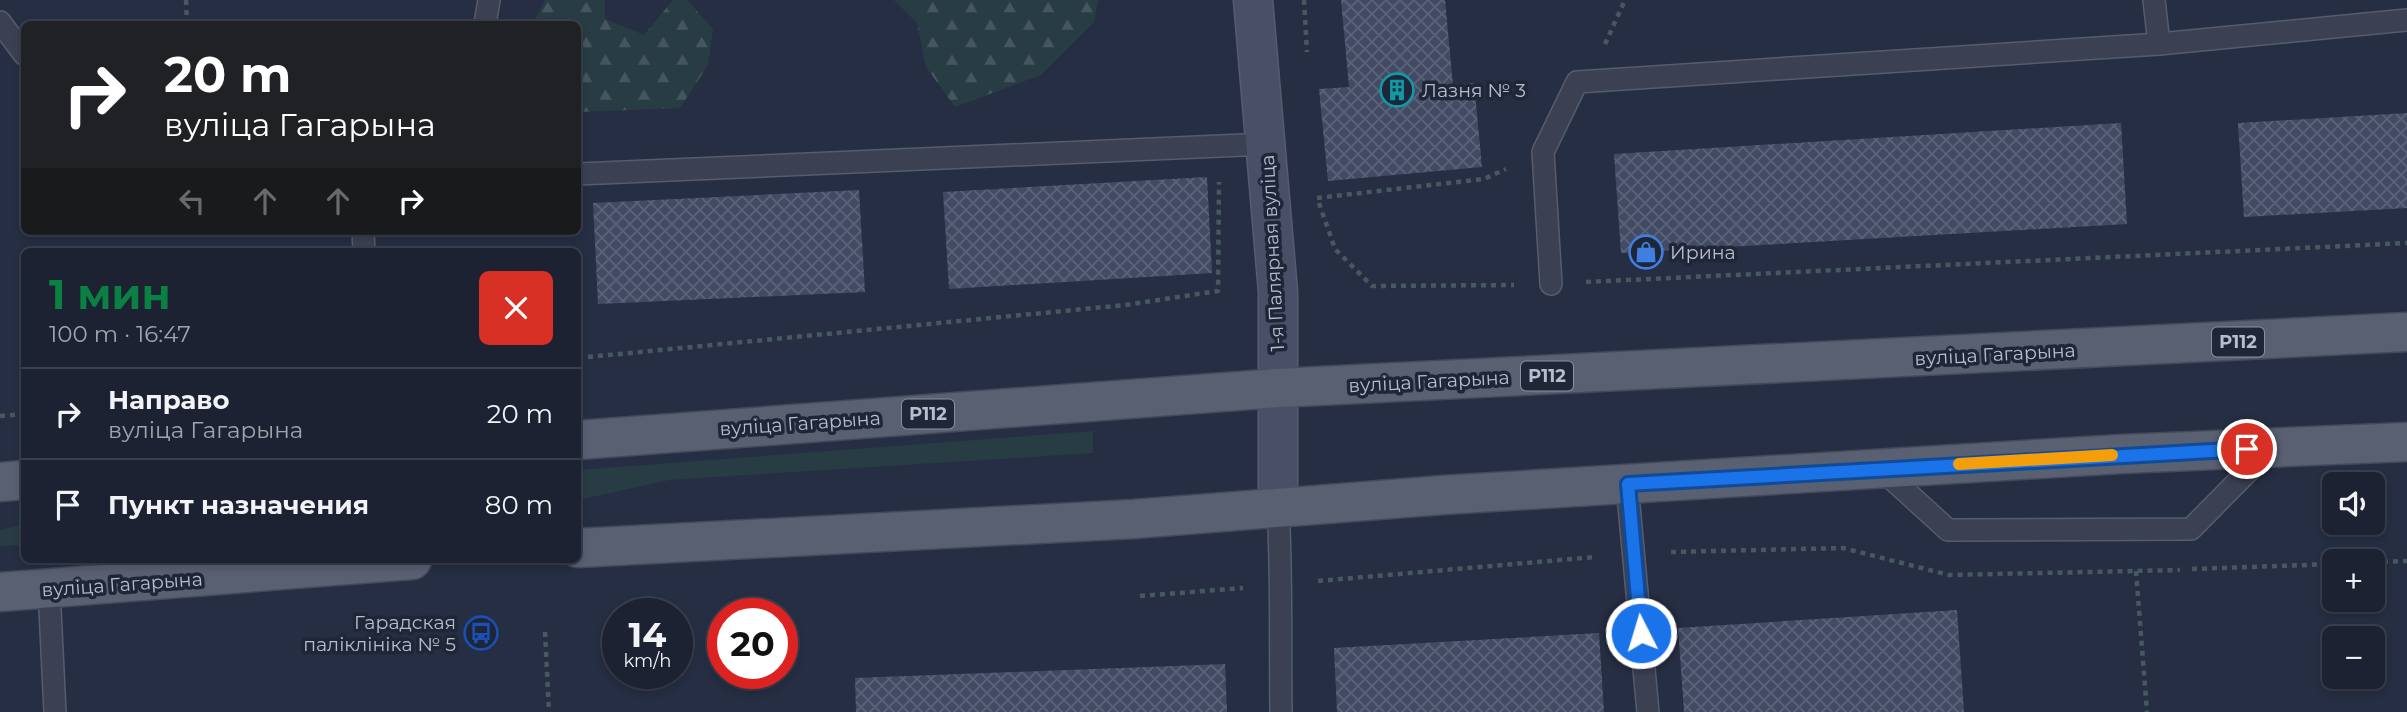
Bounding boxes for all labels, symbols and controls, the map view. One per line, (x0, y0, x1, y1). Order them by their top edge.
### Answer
text: 20 m (164, 45, 291, 104)
icon: right (49, 49, 140, 140)
building icon: Лазня № 3 (1378, 71, 1416, 109)
place label: Лазня № 3 (1422, 79, 1526, 102)
text: вуліца Гагарына (164, 105, 436, 144)
street label: 1-я Палярная вуліца (1256, 154, 1289, 352)
icon: left (173, 182, 211, 220)
icon: ahead (246, 182, 284, 220)
icon: ahead (319, 182, 357, 220)
icon: right (392, 182, 430, 220)
shop icon: Ирина (1627, 233, 1665, 271)
place label: Ирина (1670, 241, 1736, 264)
text: 1 мин (49, 268, 171, 320)
button: close (479, 271, 553, 345)
text: 100 m · 16:47 (49, 320, 191, 348)
road number: Р112 (2212, 328, 2264, 356)
street label: вуліца Гагарына (1914, 339, 2076, 370)
road number: Р112 (1521, 362, 1573, 390)
street label: вуліца Гагарына (1348, 366, 1510, 397)
text: Направо (108, 384, 229, 416)
icon: right (49, 395, 87, 433)
text: 20 m (487, 398, 553, 430)
road number: Р112 (902, 400, 954, 428)
street label: вуліца Гагарына (719, 406, 881, 441)
text: вуліца Гагарына (108, 416, 303, 444)
pin (2217, 419, 2277, 479)
icon: arrive (2228, 430, 2266, 468)
map controls (2322, 472, 2385, 689)
button: sound (2322, 472, 2385, 535)
icon: arrive (49, 486, 87, 524)
text: Пункт назначения (108, 489, 369, 521)
text: 80 m (485, 489, 553, 521)
button: + (2322, 549, 2385, 612)
street label: вуліца Гагарына (41, 567, 203, 602)
position arrow (1604, 596, 1678, 670)
speed limit sign: 20 (707, 598, 798, 689)
place label: Гарадская паліклініка № 5 (303, 611, 456, 656)
text: 14 (629, 613, 666, 656)
bus stop icon: Гарадская паліклініка № 5 (462, 614, 500, 652)
button: − (2322, 626, 2385, 689)
text: km/h (623, 650, 672, 672)

